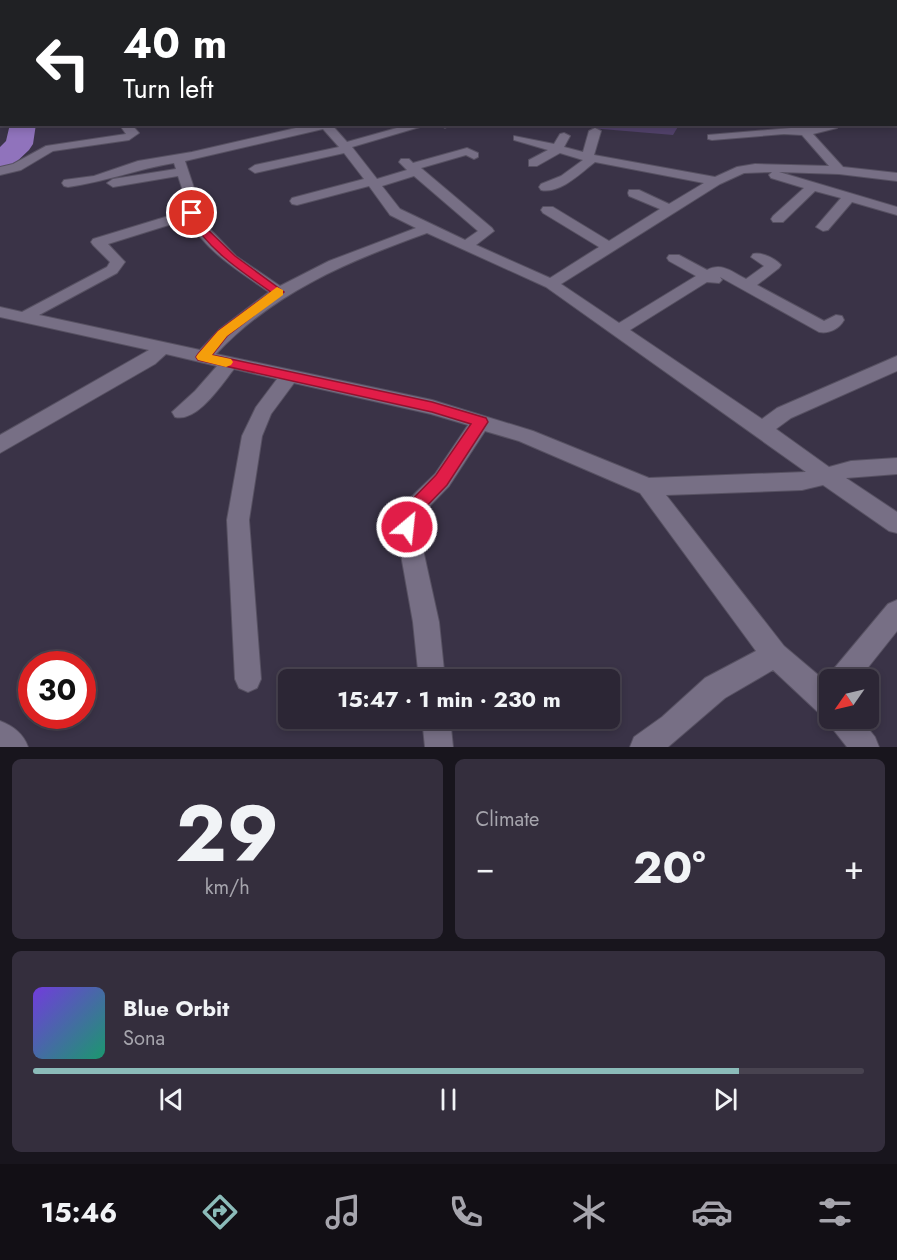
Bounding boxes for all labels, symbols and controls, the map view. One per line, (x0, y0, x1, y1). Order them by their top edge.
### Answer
text: 40 m (123, 13, 227, 74)
icon: left (24, 24, 102, 102)
text: Turn left (123, 69, 213, 108)
pin (166, 187, 217, 238)
icon: arrive (175, 196, 208, 229)
position arrow (375, 495, 439, 559)
speed limit sign: 30 (18, 651, 96, 729)
north arrow (819, 669, 879, 729)
map controls (819, 669, 879, 729)
text: 15:47 · 1 min · 230 m (337, 683, 561, 715)
text: 29 (176, 778, 279, 890)
text: Climate (476, 805, 539, 834)
text: 20° (633, 835, 706, 900)
text: − (476, 844, 495, 891)
text: + (844, 844, 864, 891)
text: km/h (205, 873, 250, 902)
text: Blue Orbit (123, 992, 229, 1024)
text: Sona (123, 1024, 165, 1053)
icon: previous (155, 1083, 188, 1116)
icon: pause (432, 1083, 465, 1116)
icon: next (709, 1083, 742, 1116)
icon: directions (199, 1191, 241, 1233)
icon: music (322, 1191, 364, 1233)
icon: phone (445, 1191, 487, 1233)
icon: climate (568, 1191, 610, 1233)
icon: car (691, 1191, 733, 1233)
icon: filters (814, 1191, 856, 1233)
text: 15:46 (41, 1193, 117, 1232)

